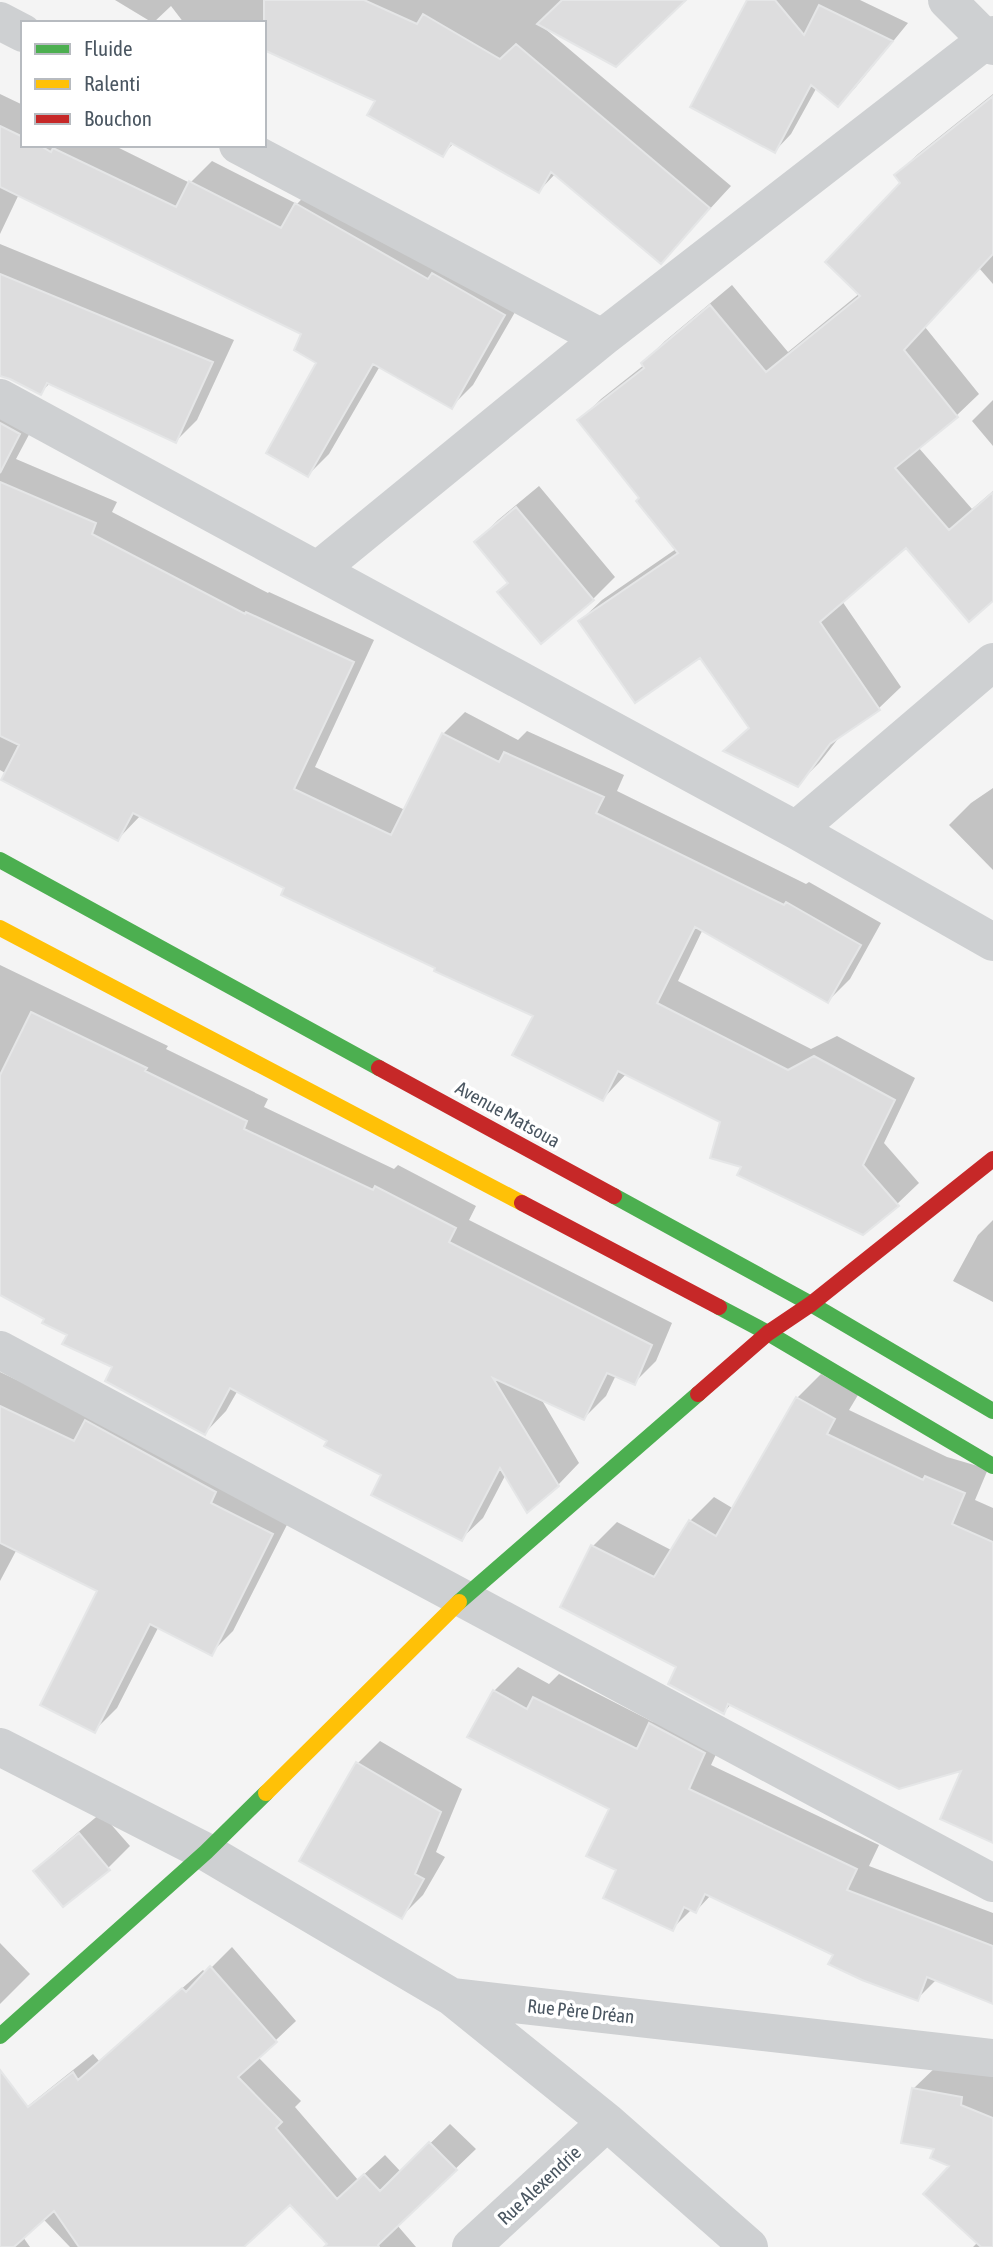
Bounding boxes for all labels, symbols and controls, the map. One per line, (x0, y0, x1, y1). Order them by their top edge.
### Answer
legend (21, 21, 266, 147)
text: Fluide (84, 36, 133, 60)
text: Ralenti (84, 71, 140, 95)
text: Bouchon (84, 106, 152, 130)
street label: Avenue Matsoua (452, 1076, 564, 1152)
street label: Rue Père Dréan (526, 1994, 636, 2028)
street label: Rue Alexendrie (493, 2141, 585, 2229)

